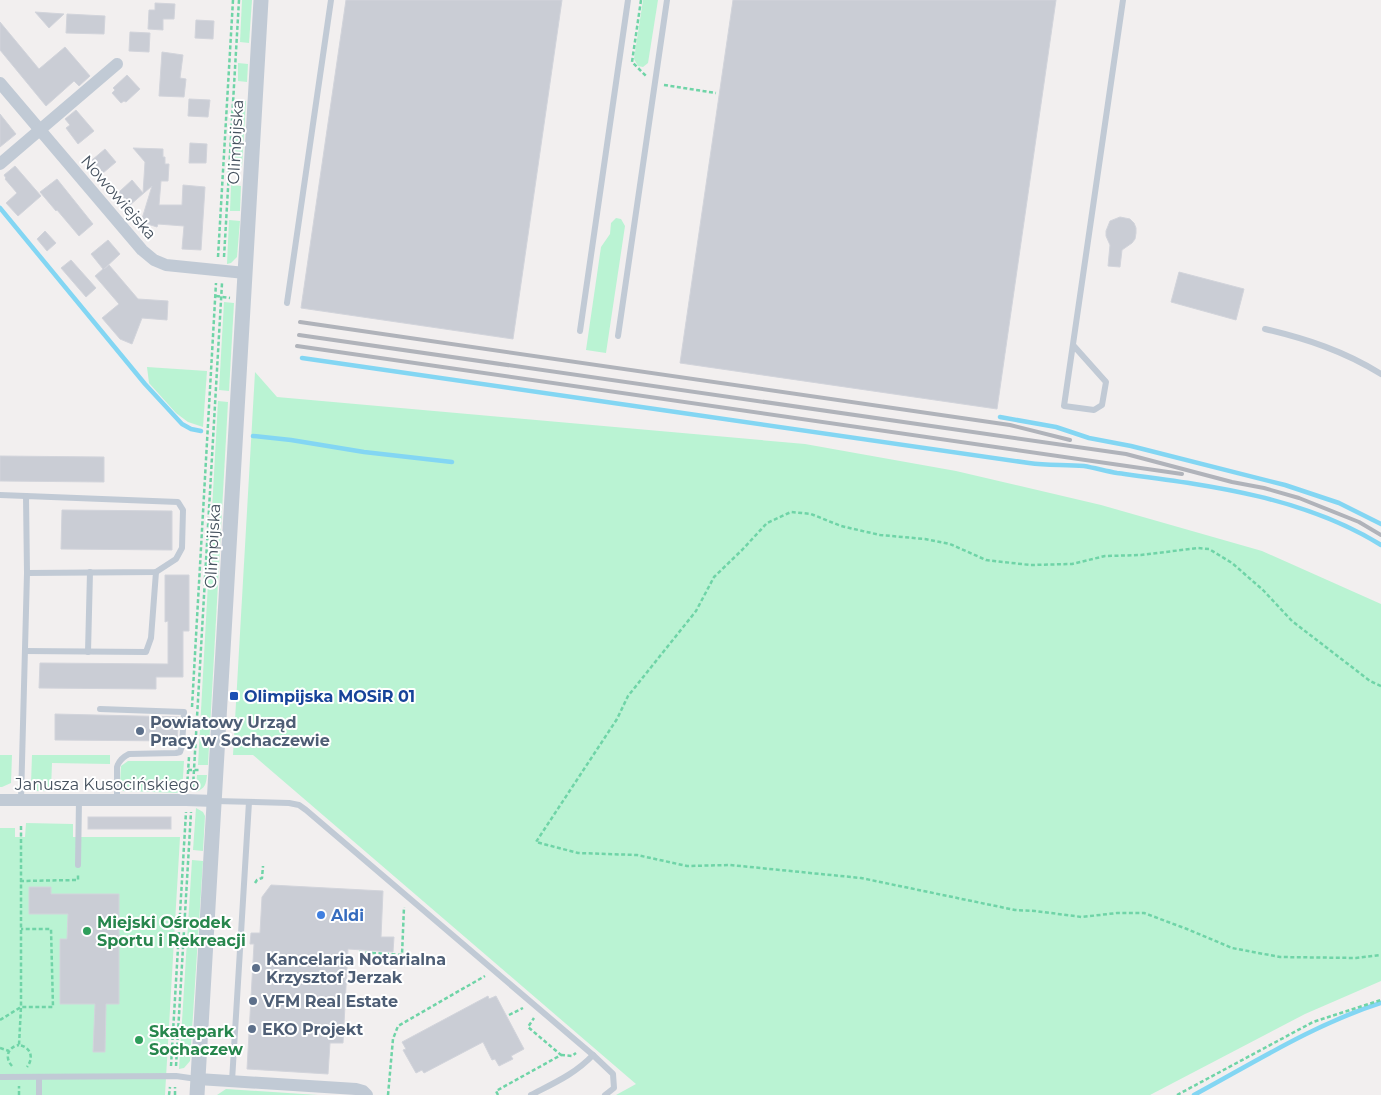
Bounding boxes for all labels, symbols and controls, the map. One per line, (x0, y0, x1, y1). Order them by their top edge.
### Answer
street label: Olimpijska (224, 99, 247, 185)
street label: Nowowiejska (77, 151, 160, 243)
street label: Olimpijska (201, 503, 224, 589)
place label: Olimpijska MOSiR 01 (244, 687, 415, 706)
marker: Olimpijska MOSiR 01 (228, 690, 240, 702)
place label: Powiatowy Urząd Pracy w Sochaczewie (150, 713, 330, 750)
marker: Powiatowy Urząd Pracy w Sochaczewie (134, 725, 146, 737)
street label: Janusza Kusocińskiego (14, 775, 199, 794)
place label: Aldi (330, 906, 364, 925)
marker: Aldi (315, 909, 327, 921)
place label: Miejski Ośrodek Sportu i Rekreacji (97, 913, 246, 950)
marker: Miejski Ośrodek Sportu i Rekreacji (81, 925, 93, 937)
place label: Kancelaria Notarialna Krzysztof Jerzak (266, 950, 446, 987)
marker: Kancelaria Notarialna Krzysztof Jerzak (250, 962, 262, 974)
place label: VFM Real Estate (262, 992, 398, 1011)
marker: VFM Real Estate (247, 995, 259, 1007)
place label: EKO Projekt (262, 1020, 363, 1039)
place label: Skatepark Sochaczew (149, 1022, 243, 1059)
marker: EKO Projekt (246, 1023, 258, 1035)
marker: Skatepark Sochaczew (133, 1034, 145, 1046)

